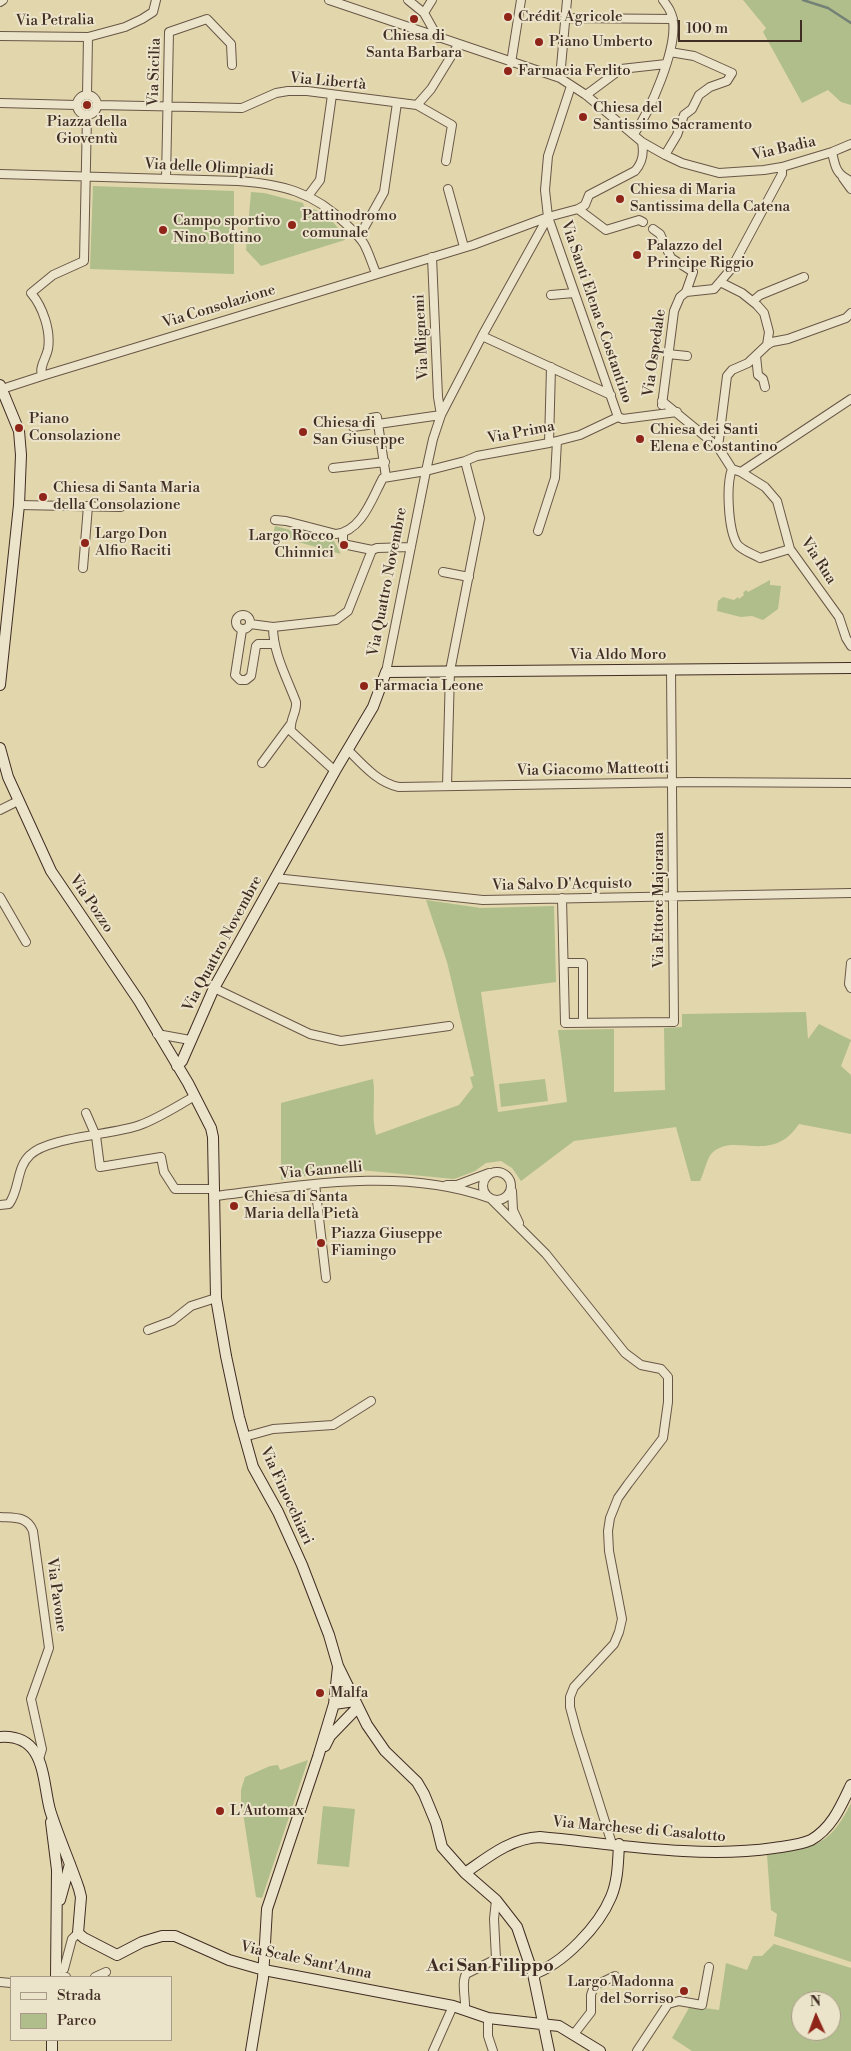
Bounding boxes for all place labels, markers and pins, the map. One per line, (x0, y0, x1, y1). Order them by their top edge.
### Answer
place label: Crédit Agricole (518, 8, 623, 26)
marker: Crédit Agricole (502, 11, 514, 23)
marker: Chiesa di Santa Barbara (408, 13, 420, 25)
place label: Chiesa di Santa Barbara (366, 27, 462, 62)
place label: Piano Umberto (549, 33, 653, 51)
marker: Piano Umberto (533, 36, 545, 48)
place label: Farmacia Ferlito (518, 62, 631, 80)
marker: Farmacia Ferlito (502, 65, 514, 77)
marker: Piazza della Gioventù (81, 99, 93, 111)
place label: Chiesa del Santissimo Sacramento (593, 99, 752, 134)
marker: Chiesa del Santissimo Sacramento (577, 111, 589, 123)
place label: Piazza della Gioventù (47, 113, 127, 148)
place label: Chiesa di Maria Santissima della Catena (630, 181, 790, 216)
marker: Chiesa di Maria Santissima della Catena (614, 193, 626, 205)
place label: Pattinodromo comunale (302, 207, 397, 242)
place label: Campo sportivo Nino Bottino (173, 212, 281, 247)
marker: Pattinodromo comunale (286, 219, 298, 231)
marker: Campo sportivo Nino Bottino (157, 224, 169, 236)
place label: Palazzo del Principe Riggio (647, 237, 754, 272)
marker: Palazzo del Principe Riggio (631, 249, 643, 261)
place label: Piano Consolazione (29, 410, 121, 445)
place label: Chiesa di San Giuseppe (313, 414, 405, 449)
place label: Chiesa dei Santi Elena e Costantino (650, 421, 778, 456)
marker: Piano Consolazione (13, 422, 25, 434)
marker: Chiesa di San Giuseppe (297, 426, 309, 438)
marker: Chiesa dei Santi Elena e Costantino (634, 433, 646, 445)
place label: Chiesa di Santa Maria della Consolazione (53, 479, 200, 514)
marker: Chiesa di Santa Maria della Consolazione (37, 491, 49, 503)
place label: Largo Don Alfio Raciti (95, 525, 171, 560)
place label: Largo Rocco Chinnici (249, 527, 334, 562)
marker: Largo Don Alfio Raciti (79, 537, 91, 549)
marker: Largo Rocco Chinnici (338, 539, 350, 551)
place label: Farmacia Leone (374, 677, 484, 695)
marker: Farmacia Leone (358, 680, 370, 692)
place label: Chiesa di Santa Maria della Pietà (244, 1188, 359, 1223)
marker: Chiesa di Santa Maria della Pietà (228, 1200, 240, 1212)
place label: Piazza Giuseppe Fiamingo (331, 1225, 442, 1260)
marker: Piazza Giuseppe Fiamingo (315, 1237, 327, 1249)
place label: Malfa (330, 1684, 368, 1702)
marker: Malfa (314, 1687, 326, 1699)
place label: L'Automax (230, 1802, 304, 1820)
marker: L'Automax (214, 1805, 226, 1817)
place label: Largo Madonna del Sorriso (568, 1973, 674, 2008)
marker: Largo Madonna del Sorriso (678, 1985, 690, 1997)

